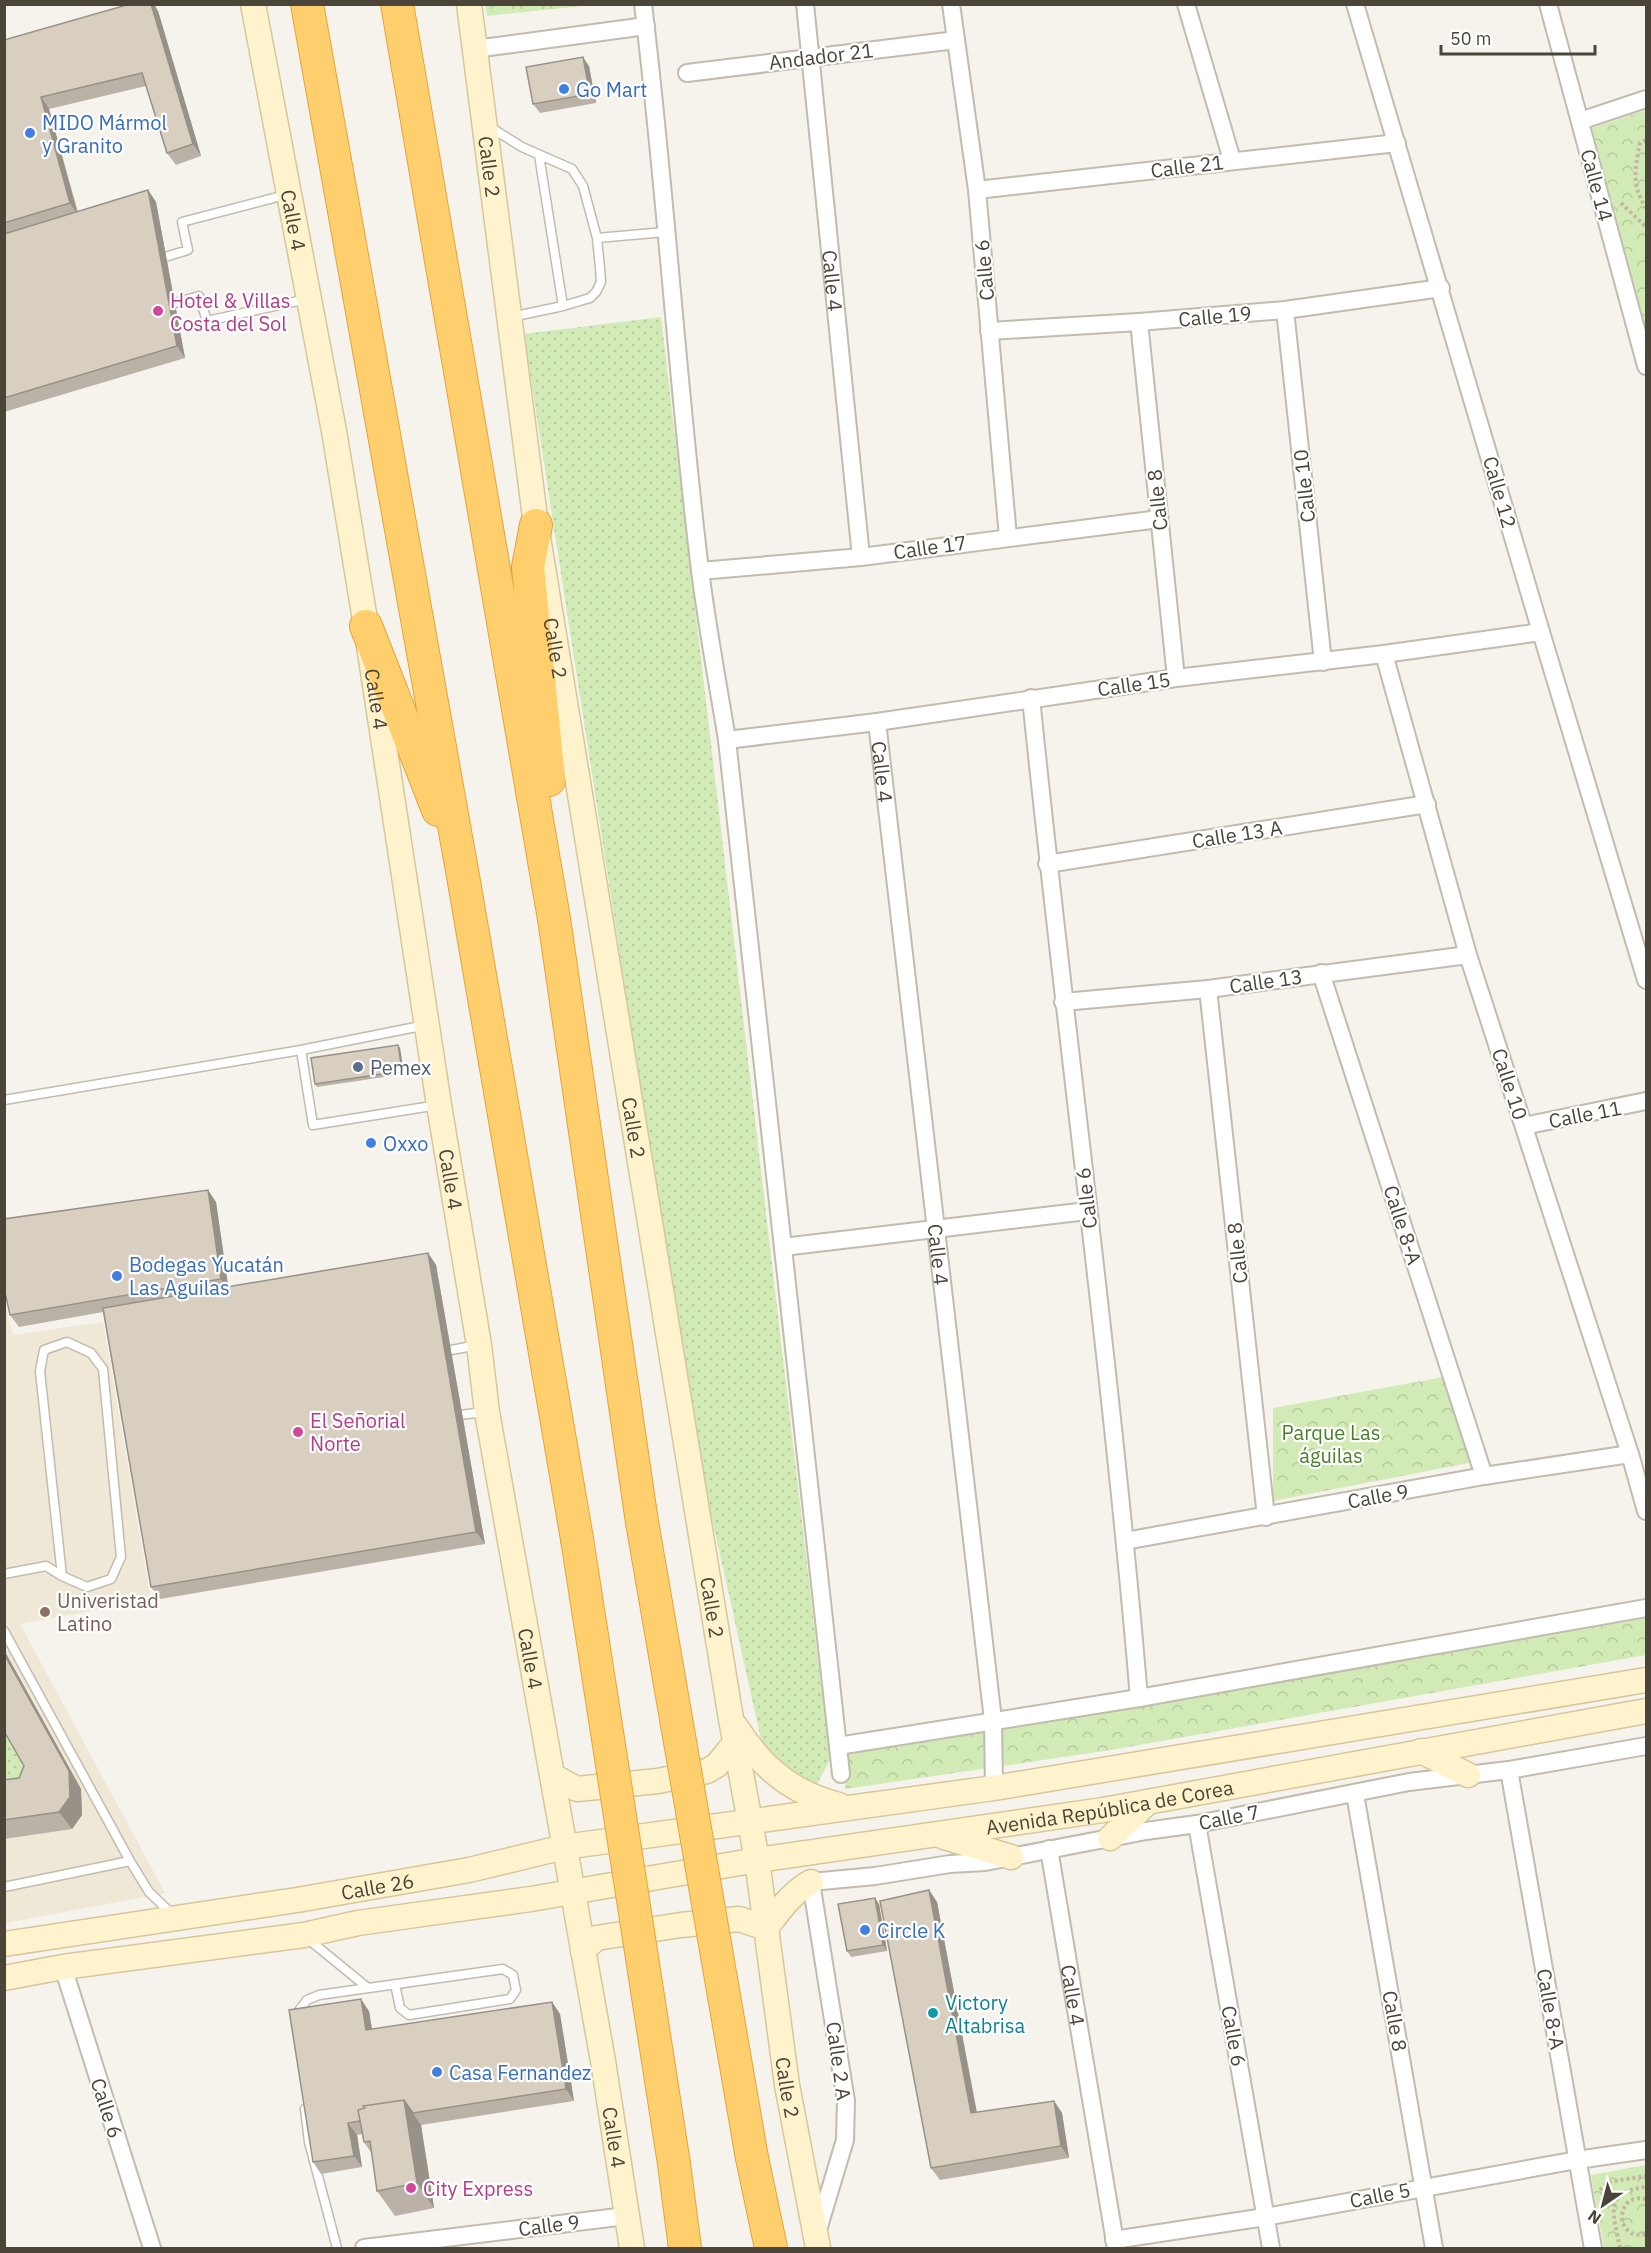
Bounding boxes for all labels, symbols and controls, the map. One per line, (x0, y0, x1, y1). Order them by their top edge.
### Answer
scale bar (1441, 18, 1596, 56)
text: 50 m (1450, 27, 1492, 50)
street label: Andador 21 (767, 36, 875, 76)
place label: Go Mart (576, 76, 647, 103)
marker: Go Mart (557, 82, 571, 96)
place label: MIDO Mármol y Granito (42, 109, 167, 159)
marker: MIDO Mármol y Granito (23, 126, 37, 140)
street label: Calle 2 (473, 134, 507, 199)
street label: Calle 14 (1574, 146, 1620, 224)
street label: Calle 21 (1149, 148, 1225, 184)
street label: Calle 4 (275, 187, 313, 253)
street label: Calle 6 (968, 238, 1000, 302)
street label: Calle 4 (816, 249, 850, 313)
place label: Hotel & Villas Costa del Sol (170, 287, 290, 337)
street label: Calle 19 (1177, 299, 1253, 333)
marker: Hotel & Villas Costa del Sol (151, 304, 165, 318)
street label: Calle 10 (1287, 448, 1321, 524)
street label: Calle 12 (1477, 453, 1523, 531)
street label: Calle 8 (1140, 468, 1174, 532)
street label: Calle 17 (892, 529, 968, 565)
street label: Calle 2 (538, 615, 574, 681)
street label: Calle 4 (359, 666, 395, 731)
street label: Calle 15 (1096, 666, 1172, 702)
street label: Calle 4 (866, 740, 900, 804)
street label: Calle 13 A (1190, 814, 1284, 854)
street label: Calle 13 (1228, 963, 1304, 999)
street label: Calle 10 (1486, 1045, 1534, 1123)
place label: Pemex (370, 1054, 431, 1081)
marker: Pemex (351, 1060, 365, 1074)
street label: Calle 11 (1546, 1094, 1624, 1134)
street label: Calle 2 (616, 1095, 653, 1160)
place label: Oxxo (383, 1130, 428, 1157)
marker: Oxxo (364, 1136, 378, 1150)
street label: Calle 4 (433, 1147, 470, 1212)
street label: Calle 6 (1069, 1166, 1103, 1230)
street label: Calle 8-A (1377, 1182, 1429, 1268)
street label: Calle 8 (1220, 1221, 1254, 1285)
street label: Calle 4 (922, 1222, 956, 1287)
place label: Bodegas Yucatán Las Aguilas (129, 1251, 284, 1301)
marker: Bodegas Yucatán Las Aguilas (110, 1269, 124, 1283)
place label: El Señorial Norte (310, 1407, 405, 1457)
park label: Parque Las águilas (1282, 1419, 1380, 1469)
marker: El Señorial Norte (291, 1425, 305, 1439)
street label: Calle 9 (1345, 1477, 1411, 1515)
street label: Calle 2 (694, 1575, 731, 1640)
place label: Univeristad Latino (57, 1587, 159, 1637)
marker: Univeristad Latino (38, 1605, 52, 1619)
street label: Calle 4 (512, 1626, 550, 1691)
street label: Avenida República de Corea (984, 1773, 1236, 1840)
street label: Calle 7 (1196, 1798, 1262, 1836)
street label: Calle 26 (339, 1866, 416, 1906)
place label: Circle K (877, 1917, 946, 1944)
marker: Circle K (858, 1923, 872, 1937)
street label: Calle 4 (1055, 1962, 1092, 2028)
street label: Calle 8-A (1531, 1966, 1571, 2052)
street label: Calle 8 (1376, 1988, 1414, 2054)
place label: Victory Altabrisa (945, 1989, 1026, 2039)
street label: Calle 6 (1215, 2003, 1253, 2069)
marker: Victory Altabrisa (926, 2006, 940, 2020)
street label: Calle 2 A (820, 2020, 858, 2102)
street label: Calle 2 (770, 2055, 806, 2120)
place label: Casa Fernandez (449, 2059, 591, 2086)
marker: Casa Fernandez (430, 2065, 444, 2079)
street label: Calle 6 (85, 2075, 129, 2141)
street label: Calle 4 (597, 2105, 633, 2170)
place label: City Express (423, 2175, 533, 2202)
north arrow (1573, 2175, 1633, 2235)
street label: Calle 5 (1347, 2176, 1413, 2214)
marker: City Express (404, 2181, 418, 2195)
text: N (1584, 2206, 1605, 2229)
street label: Calle 9 (517, 2208, 581, 2242)

